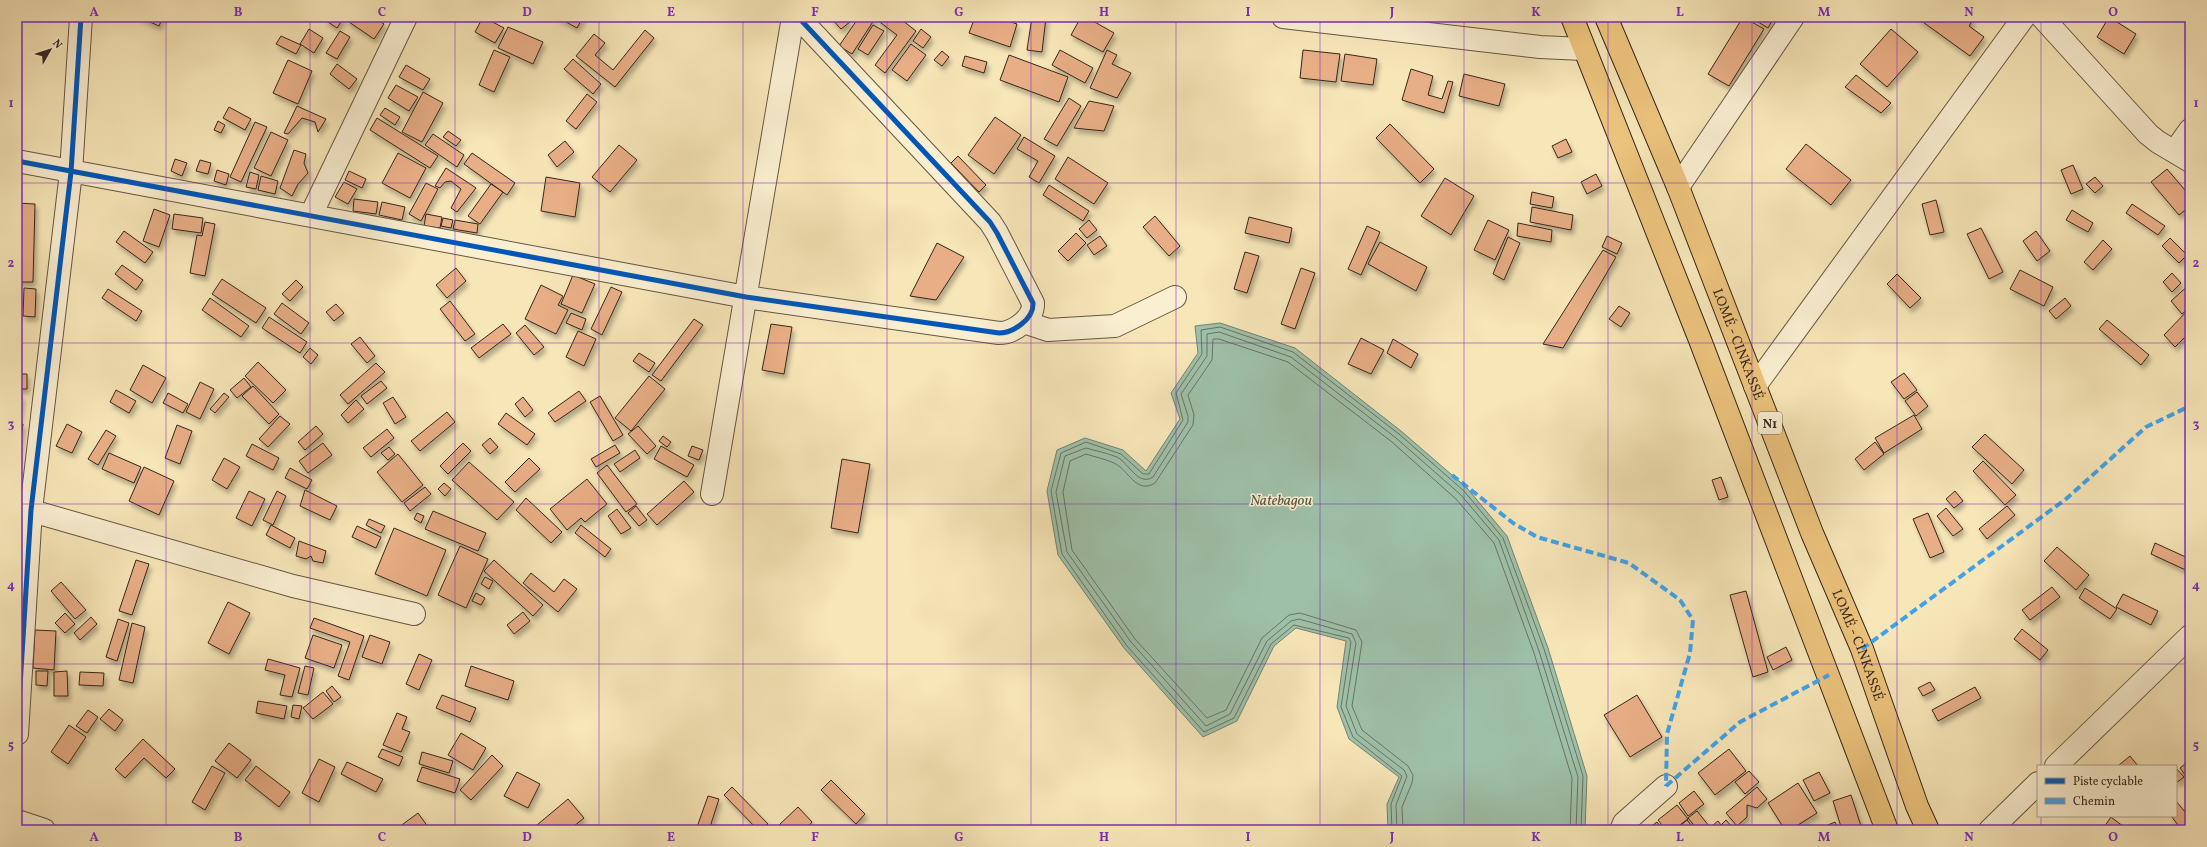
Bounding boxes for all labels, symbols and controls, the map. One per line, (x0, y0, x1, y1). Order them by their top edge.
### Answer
text: A (89, 4, 99, 22)
text: B (234, 4, 243, 22)
text: C (378, 4, 386, 22)
text: D (522, 4, 532, 22)
text: E (667, 4, 675, 22)
text: F (811, 4, 819, 22)
text: G (954, 4, 964, 22)
text: H (1099, 4, 1109, 22)
text: I (1246, 4, 1251, 22)
text: J (1389, 4, 1395, 22)
text: K (1531, 4, 1541, 22)
text: L (1676, 4, 1684, 22)
text: M (1818, 4, 1831, 22)
text: N (1964, 4, 1974, 22)
text: O (2108, 4, 2118, 22)
north arrow (30, 30, 70, 70)
text: N (48, 37, 65, 52)
text: 1 (8, 95, 14, 113)
text: 1 (2193, 95, 2199, 113)
text: 2 (8, 255, 15, 273)
text: 2 (2193, 255, 2200, 273)
street label: LOMÉ - CINKASSÉ (1707, 286, 1768, 403)
road number: N1 (1758, 412, 1782, 434)
text: 3 (8, 416, 15, 434)
text: 3 (2193, 416, 2200, 434)
water label: Natebagou (1250, 491, 1312, 512)
text: 4 (7, 577, 15, 595)
text: 4 (2192, 577, 2200, 595)
street label: LOMÉ - CINKASSÉ (1827, 587, 1887, 704)
text: 5 (8, 737, 14, 755)
text: 5 (2193, 737, 2199, 755)
legend (2037, 765, 2177, 817)
text: Piste cyclable (2073, 774, 2143, 790)
text: Chemin (2073, 794, 2115, 810)
text: A (89, 829, 99, 847)
text: B (234, 829, 243, 847)
text: C (378, 829, 386, 847)
text: D (522, 829, 532, 847)
text: E (667, 829, 675, 847)
text: F (811, 829, 819, 847)
text: G (954, 829, 964, 847)
text: H (1099, 829, 1109, 847)
text: I (1246, 829, 1251, 847)
text: J (1389, 829, 1395, 847)
text: K (1531, 829, 1541, 847)
text: L (1676, 829, 1684, 847)
text: M (1818, 829, 1831, 847)
text: N (1964, 829, 1974, 847)
text: O (2108, 829, 2118, 847)

